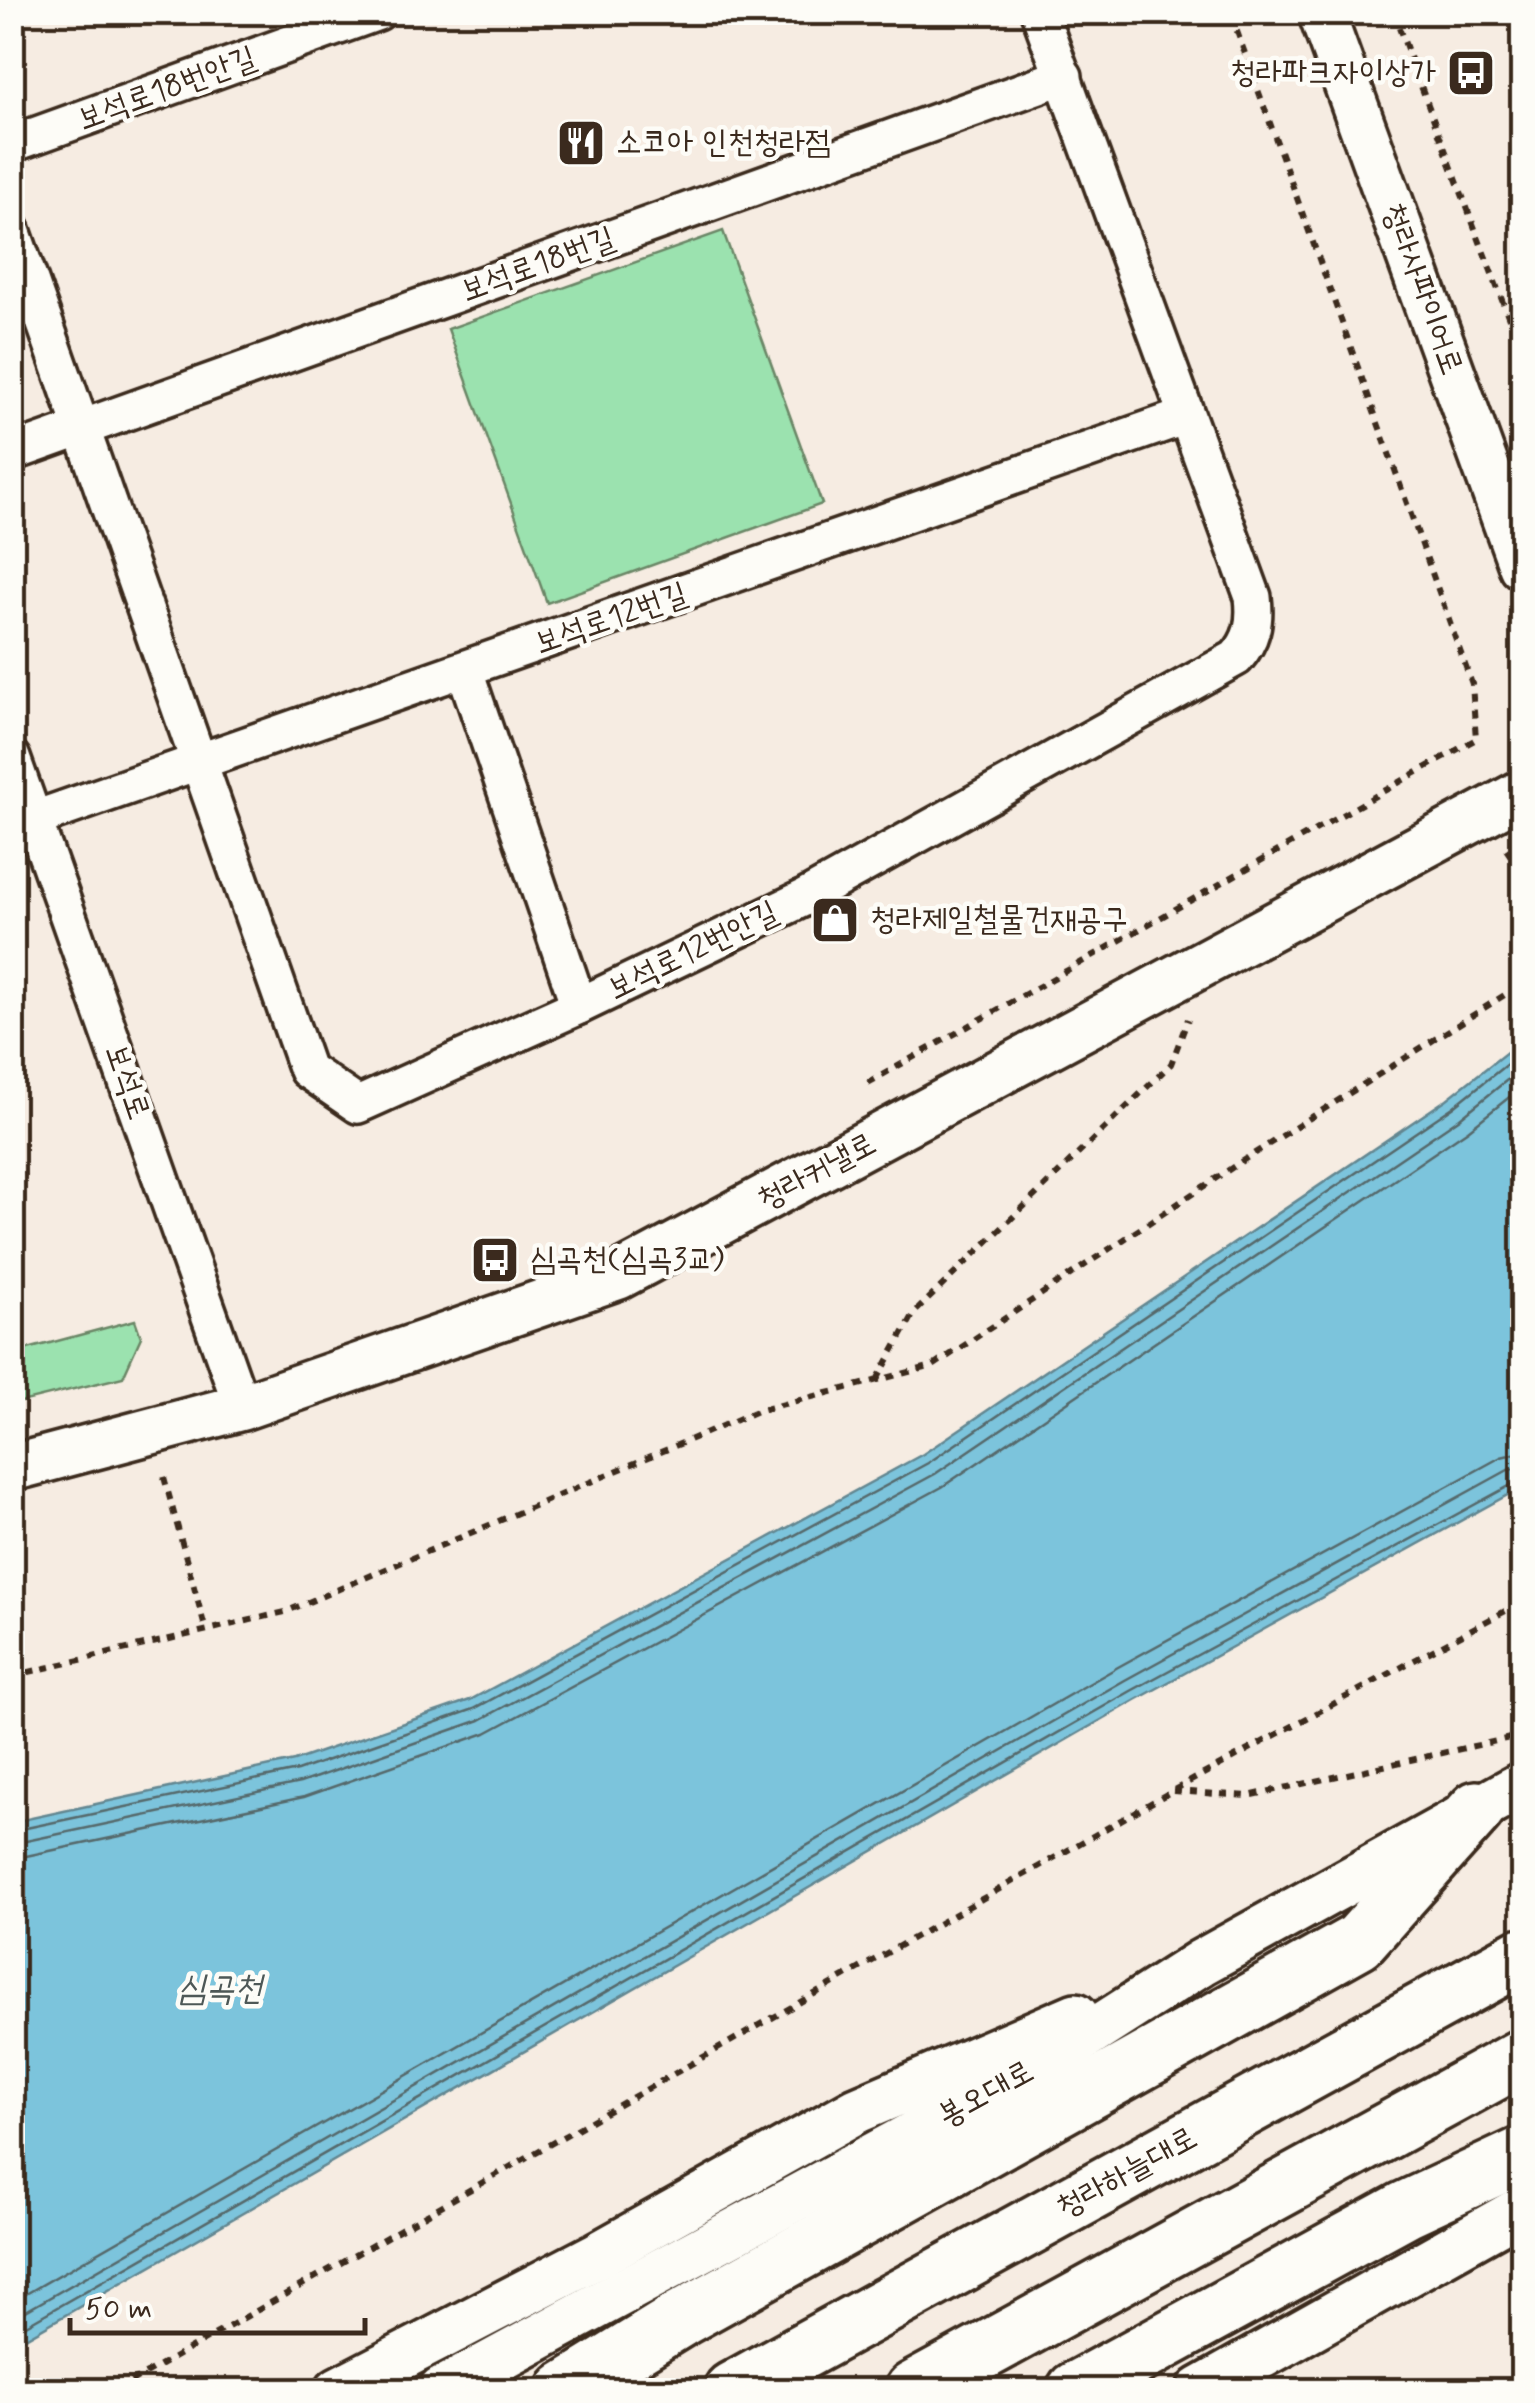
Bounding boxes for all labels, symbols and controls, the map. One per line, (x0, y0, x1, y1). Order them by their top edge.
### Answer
street label: 보석로18번안길 (72, 37, 262, 141)
bus stop icon: 청라파크자이상가 (1445, 47, 1497, 99)
place label: 청라파크자이상가 (1230, 52, 1436, 94)
restaurant icon: 소코아 인천청라점 (555, 117, 607, 169)
place label: 소코아 인천청라점 (616, 122, 831, 164)
street label: 청라사파이어로 (1371, 197, 1473, 381)
street label: 보석로18번길 (455, 218, 621, 312)
street label: 보석로12번길 (529, 573, 693, 665)
street label: 보석로12번안길 (601, 892, 785, 1010)
shop icon: 청라제일철물건재공구 (809, 894, 861, 946)
place label: 청라제일철물건재공구 (870, 899, 1128, 941)
street label: 보석로 (95, 1039, 159, 1125)
street label: 청라커낼로 (750, 1123, 884, 1221)
bus stop icon: 심곡천(심곡3교) (469, 1234, 521, 1286)
place label: 심곡천(심곡3교) (530, 1239, 724, 1281)
water label: 심곡천 (178, 1966, 266, 2012)
street label: 봉오대로 (931, 2051, 1041, 2137)
street label: 청라하늘대로 (1049, 2117, 1205, 2229)
scale bar (70, 2273, 365, 2335)
text: 50 m (85, 2290, 152, 2329)

